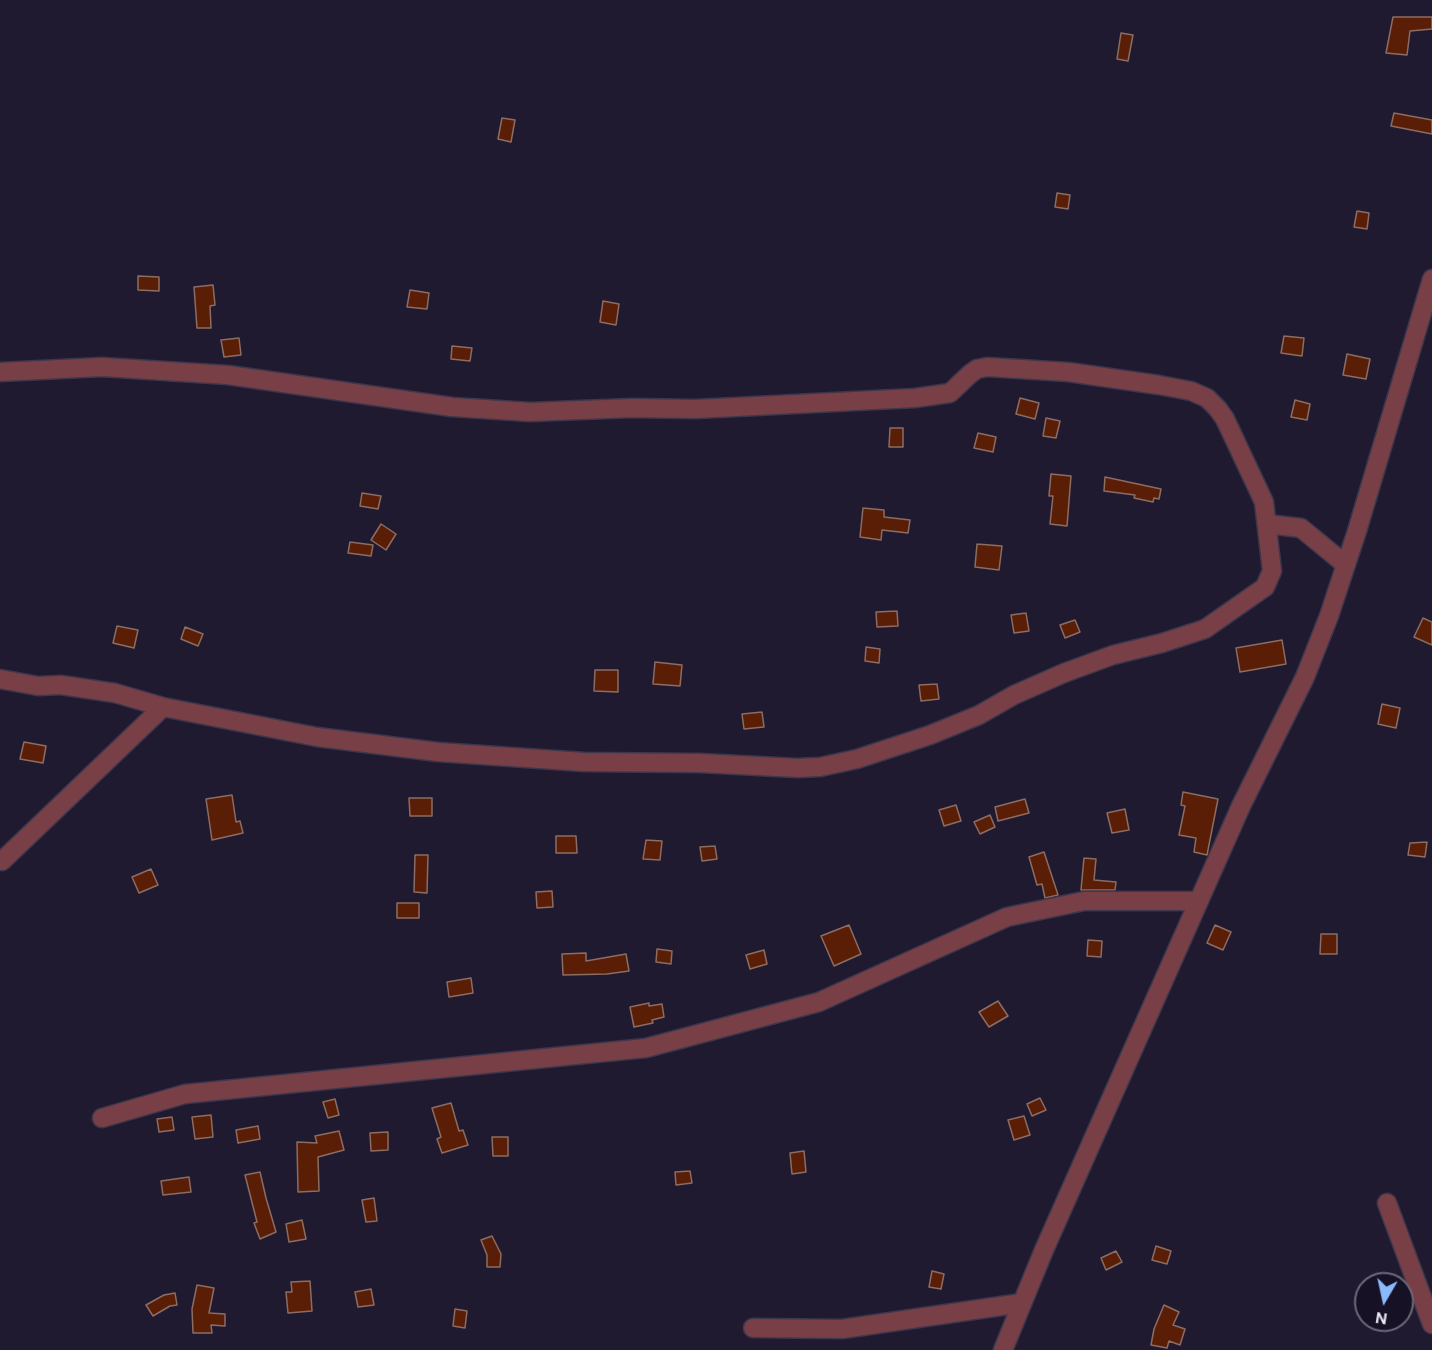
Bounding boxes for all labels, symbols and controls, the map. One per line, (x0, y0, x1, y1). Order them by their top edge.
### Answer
north arrow (1354, 1272, 1414, 1332)
text: N (1374, 1307, 1389, 1330)

